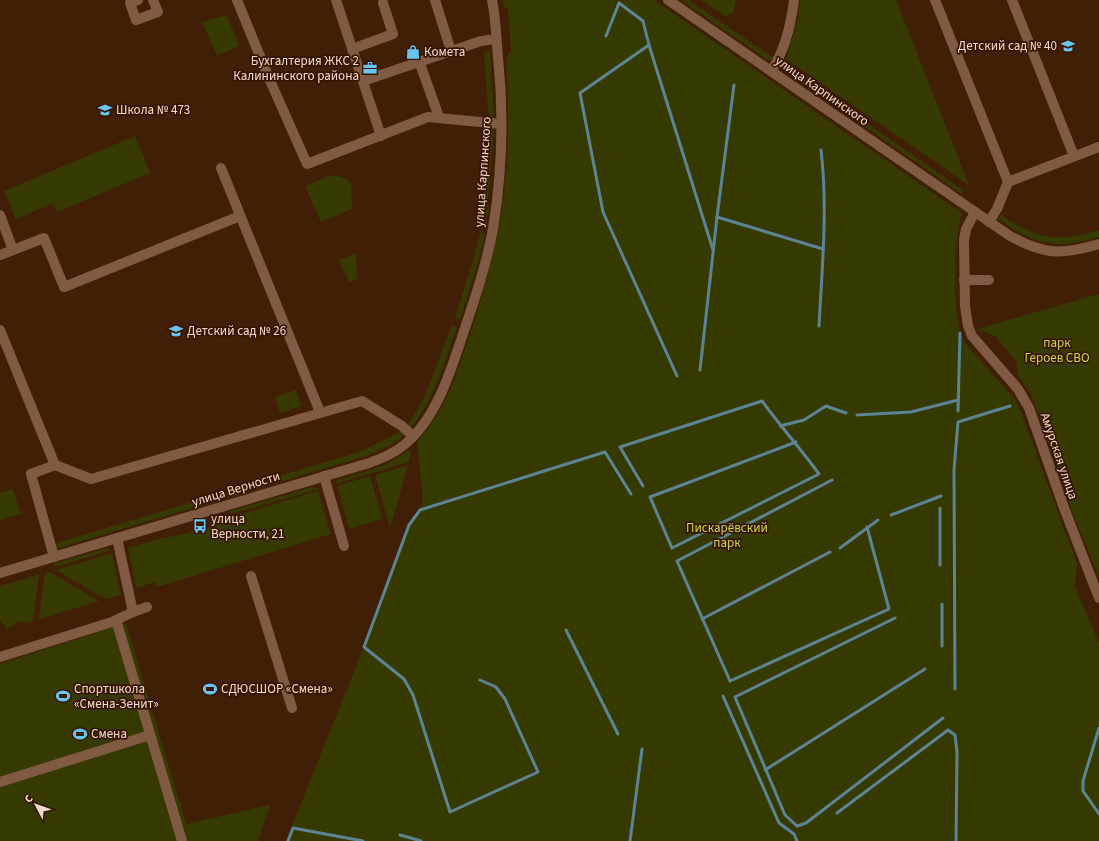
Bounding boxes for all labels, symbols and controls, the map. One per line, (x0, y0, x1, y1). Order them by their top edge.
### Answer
place label: Детский сад № 40 (958, 37, 1057, 55)
school or university icon: Детский сад № 40 (1060, 38, 1076, 54)
place label: Комета (424, 43, 465, 61)
shop icon: Комета (405, 44, 421, 60)
place label: Бухгалтерия ЖКС 2 Калининского района (233, 52, 359, 85)
street label: улица Карпинского (771, 52, 873, 130)
office icon: Бухгалтерия ЖКС 2 Калининского района (362, 60, 378, 76)
place label: Школа № 473 (116, 101, 190, 119)
school or university icon: Школа № 473 (97, 102, 113, 118)
street label: улица Карпинского (470, 116, 496, 228)
place label: Детский сад № 26 (187, 322, 286, 340)
school or university icon: Детский сад № 26 (168, 323, 184, 339)
park label: парк Героев СВО (1024, 334, 1090, 367)
street label: Амурская улица (1036, 410, 1082, 502)
street label: улица Верности (190, 467, 282, 511)
place label: улица Верности, 21 (211, 510, 285, 543)
bus stop icon: улица Верности, 21 (192, 518, 208, 534)
park label: Пискарёвский парк (686, 519, 768, 552)
place label: Спортшкола «Смена-Зенит» (74, 680, 159, 713)
place label: СДЮСШОР «Смена» (221, 680, 333, 698)
sports icon: СДЮСШОР «Смена» (202, 681, 218, 697)
sports icon: Спортшкола «Смена-Зенит» (55, 688, 71, 704)
place label: Смена (91, 725, 127, 743)
sports icon: Смена (72, 726, 88, 742)
north arrow (16, 785, 56, 825)
text: С (21, 791, 37, 806)

